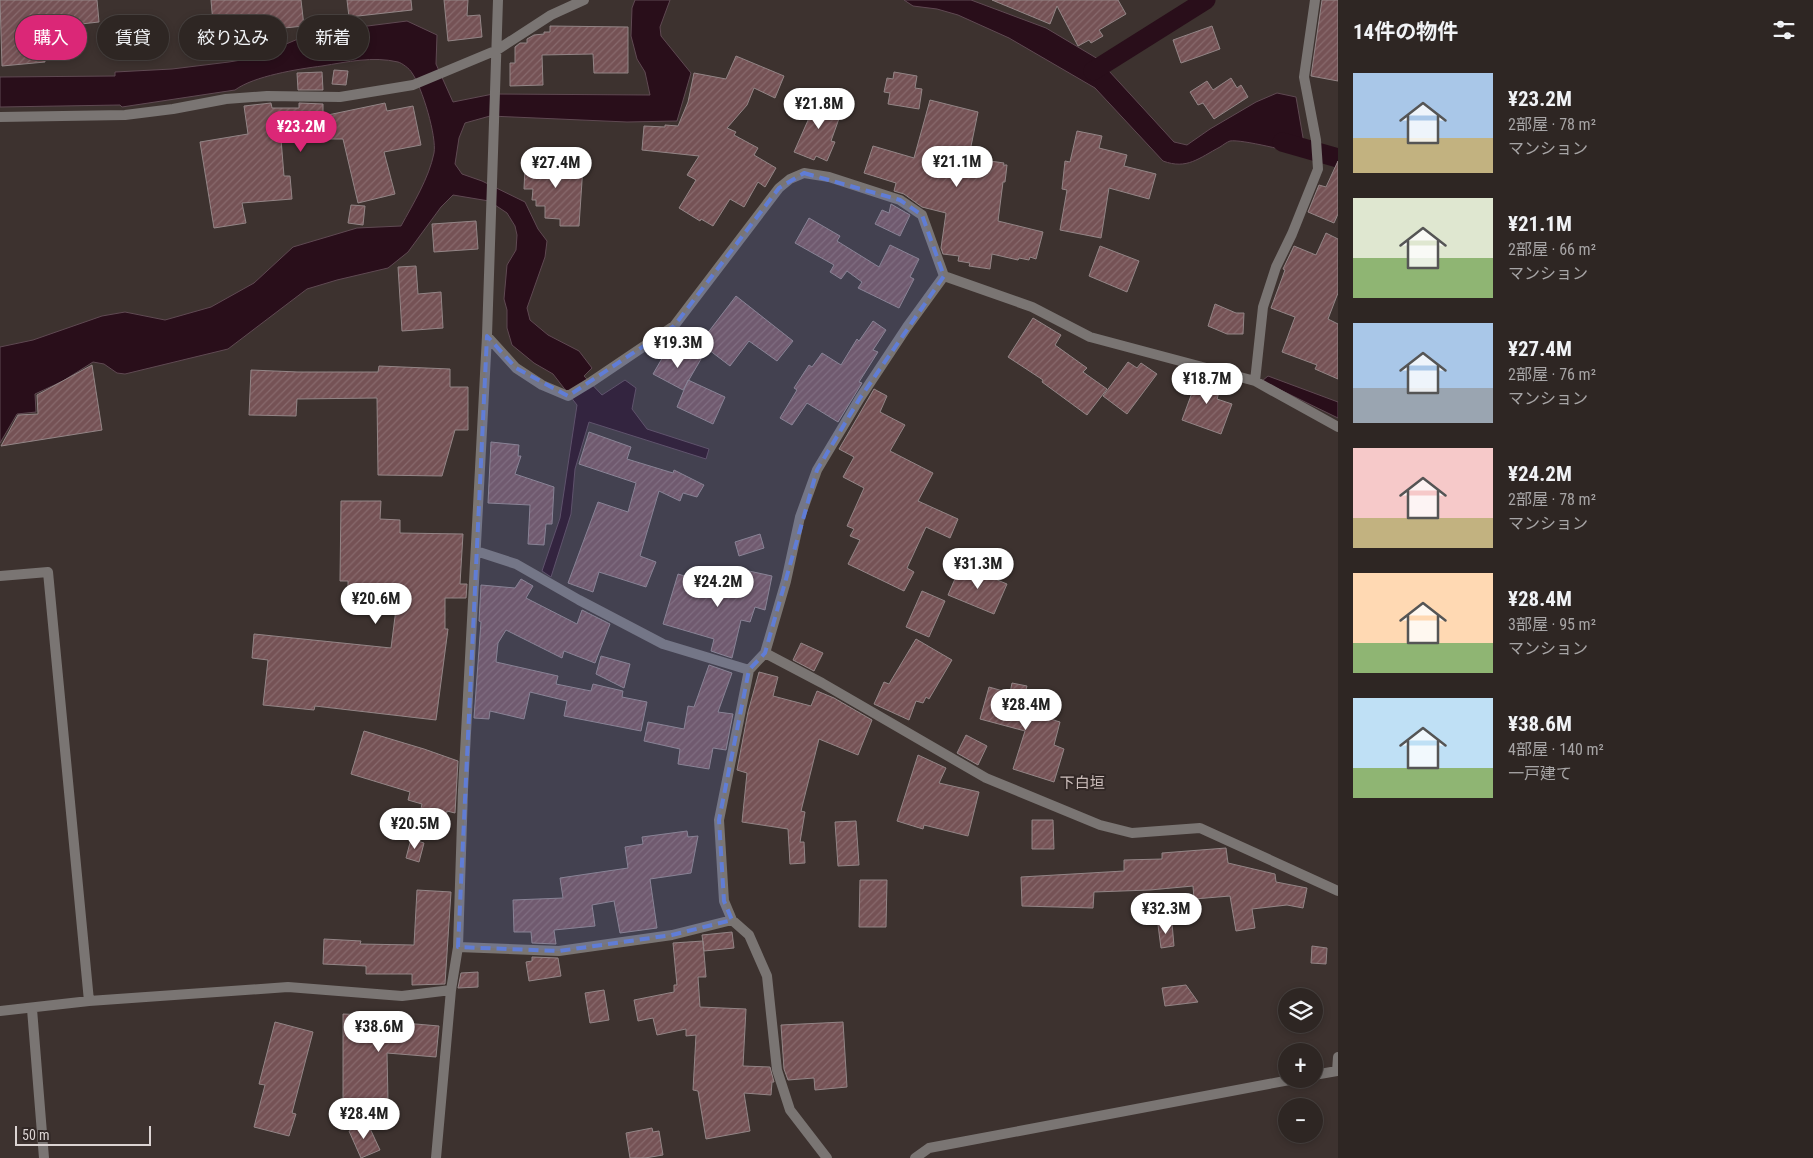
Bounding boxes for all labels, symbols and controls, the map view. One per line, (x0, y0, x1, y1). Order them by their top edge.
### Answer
chip: 購入 (15, 15, 87, 60)
chip: 賃貸 (97, 15, 169, 60)
chip: 絞り込み (179, 15, 287, 60)
chip: 新着 (297, 15, 369, 60)
icon: filters (1770, 16, 1798, 44)
text: 14件の物件 (1353, 20, 1458, 44)
text: ¥23.2M (1508, 87, 1572, 111)
pin: ¥21.8M (778, 88, 860, 130)
icon: home (1393, 93, 1453, 153)
text: ¥21.8M (795, 94, 843, 113)
pin: ¥23.2M (260, 110, 342, 153)
text: 2部屋 · 78 m² (1508, 115, 1596, 134)
text: ¥23.2M (277, 117, 325, 136)
text: マンション (1508, 139, 1588, 158)
pin: ¥27.4M (515, 146, 597, 189)
pin: ¥21.1M (916, 146, 998, 188)
text: ¥21.1M (933, 152, 981, 171)
text: ¥27.4M (532, 153, 580, 172)
text: ¥21.1M (1508, 212, 1572, 236)
icon: home (1393, 218, 1453, 278)
text: 2部屋 · 66 m² (1508, 240, 1596, 259)
text: マンション (1508, 264, 1588, 283)
pin: ¥19.3M (637, 326, 719, 369)
text: ¥19.3M (654, 333, 702, 352)
text: ¥27.4M (1508, 337, 1572, 361)
icon: home (1393, 343, 1453, 403)
pin: ¥18.7M (1166, 362, 1248, 405)
text: 2部屋 · 76 m² (1508, 365, 1596, 384)
text: ¥18.7M (1183, 369, 1231, 388)
text: マンション (1508, 389, 1588, 408)
text: ¥24.2M (1508, 462, 1572, 486)
icon: home (1393, 468, 1453, 528)
text: 2部屋 · 78 m² (1508, 490, 1596, 509)
text: マンション (1508, 514, 1588, 533)
pin: ¥31.3M (937, 548, 1019, 590)
text: ¥31.3M (954, 554, 1002, 573)
pin: ¥24.2M (677, 566, 759, 608)
text: ¥24.2M (694, 572, 742, 591)
pin: ¥20.6M (335, 582, 417, 625)
text: ¥28.4M (1508, 587, 1572, 611)
text: ¥20.6M (352, 589, 400, 608)
icon: home (1393, 593, 1453, 653)
text: 3部屋 · 95 m² (1508, 615, 1596, 634)
text: マンション (1508, 639, 1588, 658)
pin: ¥28.4M (985, 688, 1067, 731)
text: ¥28.4M (1002, 695, 1050, 714)
text: ¥38.6M (1508, 712, 1572, 736)
icon: home (1393, 718, 1453, 778)
text: 4部屋 · 140 m² (1508, 740, 1604, 759)
text: 一戸建て (1508, 764, 1572, 783)
district label: 下白垣 (1059, 774, 1105, 792)
pin: ¥20.5M (374, 808, 456, 850)
text: ¥20.5M (391, 814, 439, 833)
pin: ¥32.3M (1125, 892, 1207, 935)
text: ¥32.3M (1142, 899, 1190, 918)
map controls (1278, 988, 1323, 1143)
button: layers (1278, 988, 1323, 1033)
pin: ¥38.6M (338, 1010, 420, 1053)
text: ¥38.6M (355, 1017, 403, 1036)
button: + (1278, 1043, 1323, 1088)
pin: ¥28.4M (323, 1098, 405, 1140)
button: − (1278, 1098, 1323, 1143)
text: ¥28.4M (340, 1104, 388, 1123)
scale bar (15, 1123, 151, 1146)
text: 50 m (22, 1127, 50, 1143)

